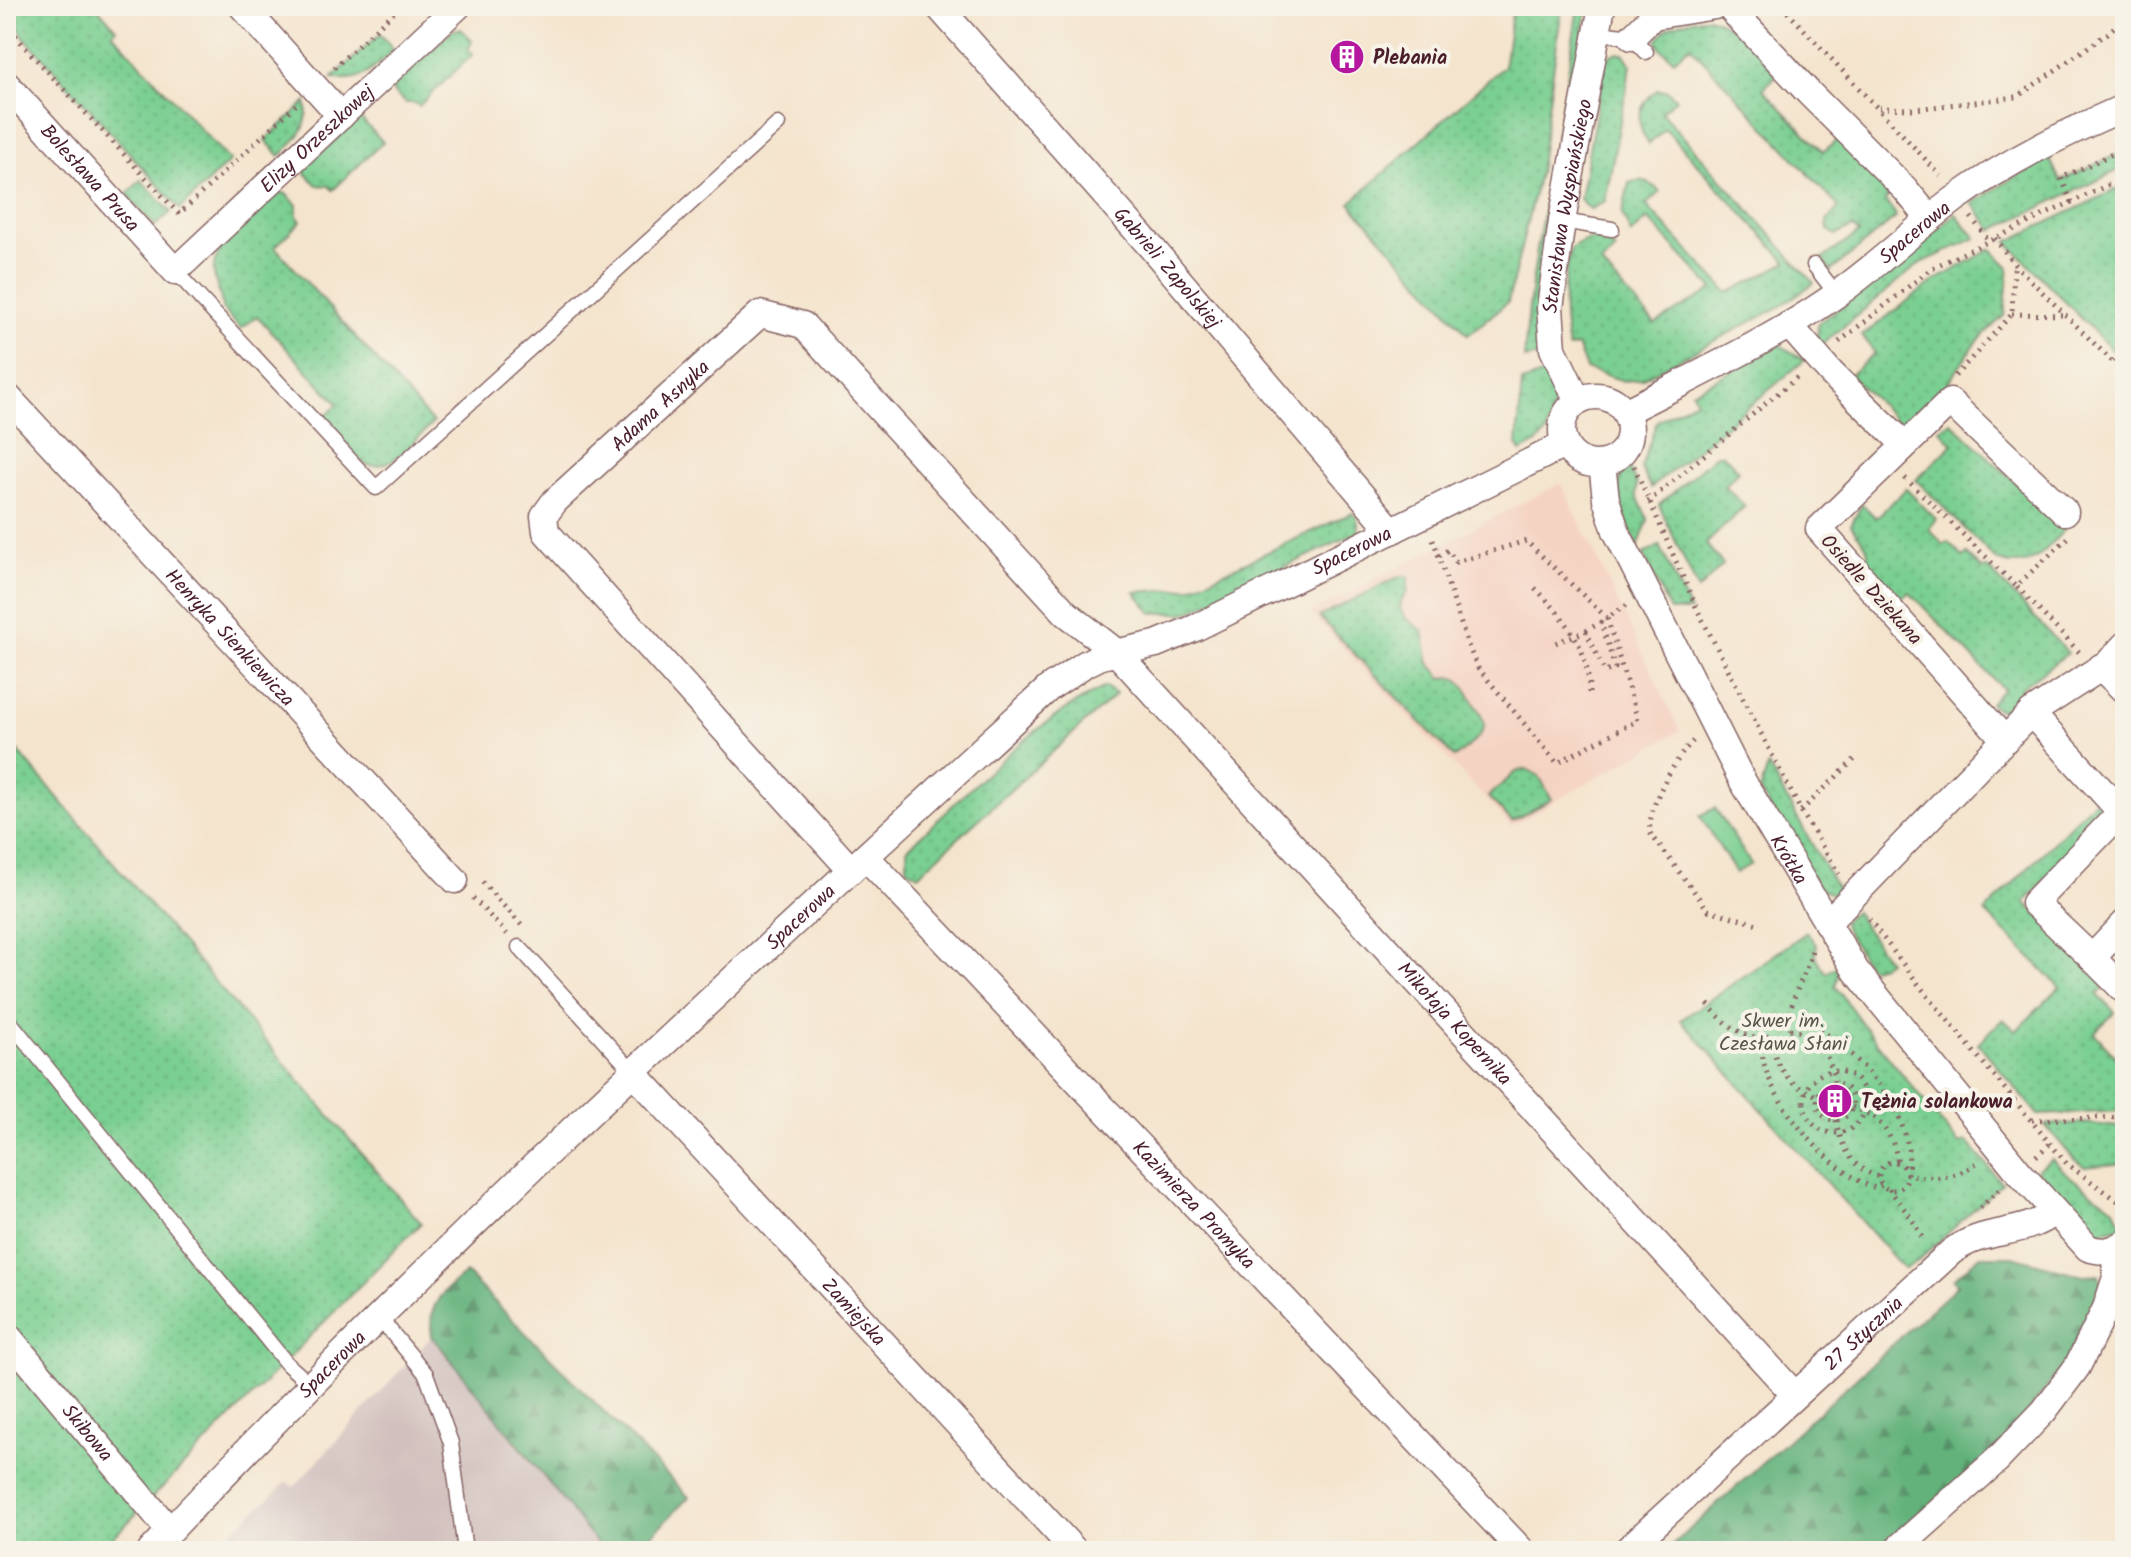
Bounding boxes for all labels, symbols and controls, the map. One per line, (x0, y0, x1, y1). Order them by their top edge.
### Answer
building icon: Plebania (1328, 38, 1366, 76)
place label: Plebania (1373, 43, 1447, 75)
street label: Elizy Orzeszkowej (253, 77, 383, 202)
street label: Stanisława Wyspiańskiego (1536, 96, 1602, 315)
street label: Bolesława Prusa (31, 117, 147, 240)
street label: Spacerowa (1872, 194, 1959, 273)
street label: Gabrieli Zapolskiej (1105, 200, 1229, 338)
street label: Adama Asnyka (605, 353, 718, 461)
street label: Spacerowa (1307, 519, 1398, 586)
street label: Osiedle Dziekana (1812, 527, 1929, 653)
street label: Henryka Sienkiewicza (156, 562, 301, 715)
street label: Krótka (1760, 829, 1815, 892)
street label: Spacerowa (759, 877, 844, 959)
street label: Mikołaja Kopernika (1388, 955, 1519, 1094)
park label: Skwer im. Czesława Słani (1719, 1006, 1848, 1061)
building icon: Tężnia solankowa (1816, 1082, 1854, 1120)
place label: Tężnia solankowa (1861, 1087, 2013, 1119)
street label: Kazimierza Promyka (1124, 1134, 1262, 1278)
street label: Zamiejska (812, 1271, 893, 1355)
street label: 27 Stycznia (1817, 1289, 1912, 1380)
street label: Spacerowa (292, 1324, 375, 1407)
street label: Skibowa (53, 1398, 120, 1470)

